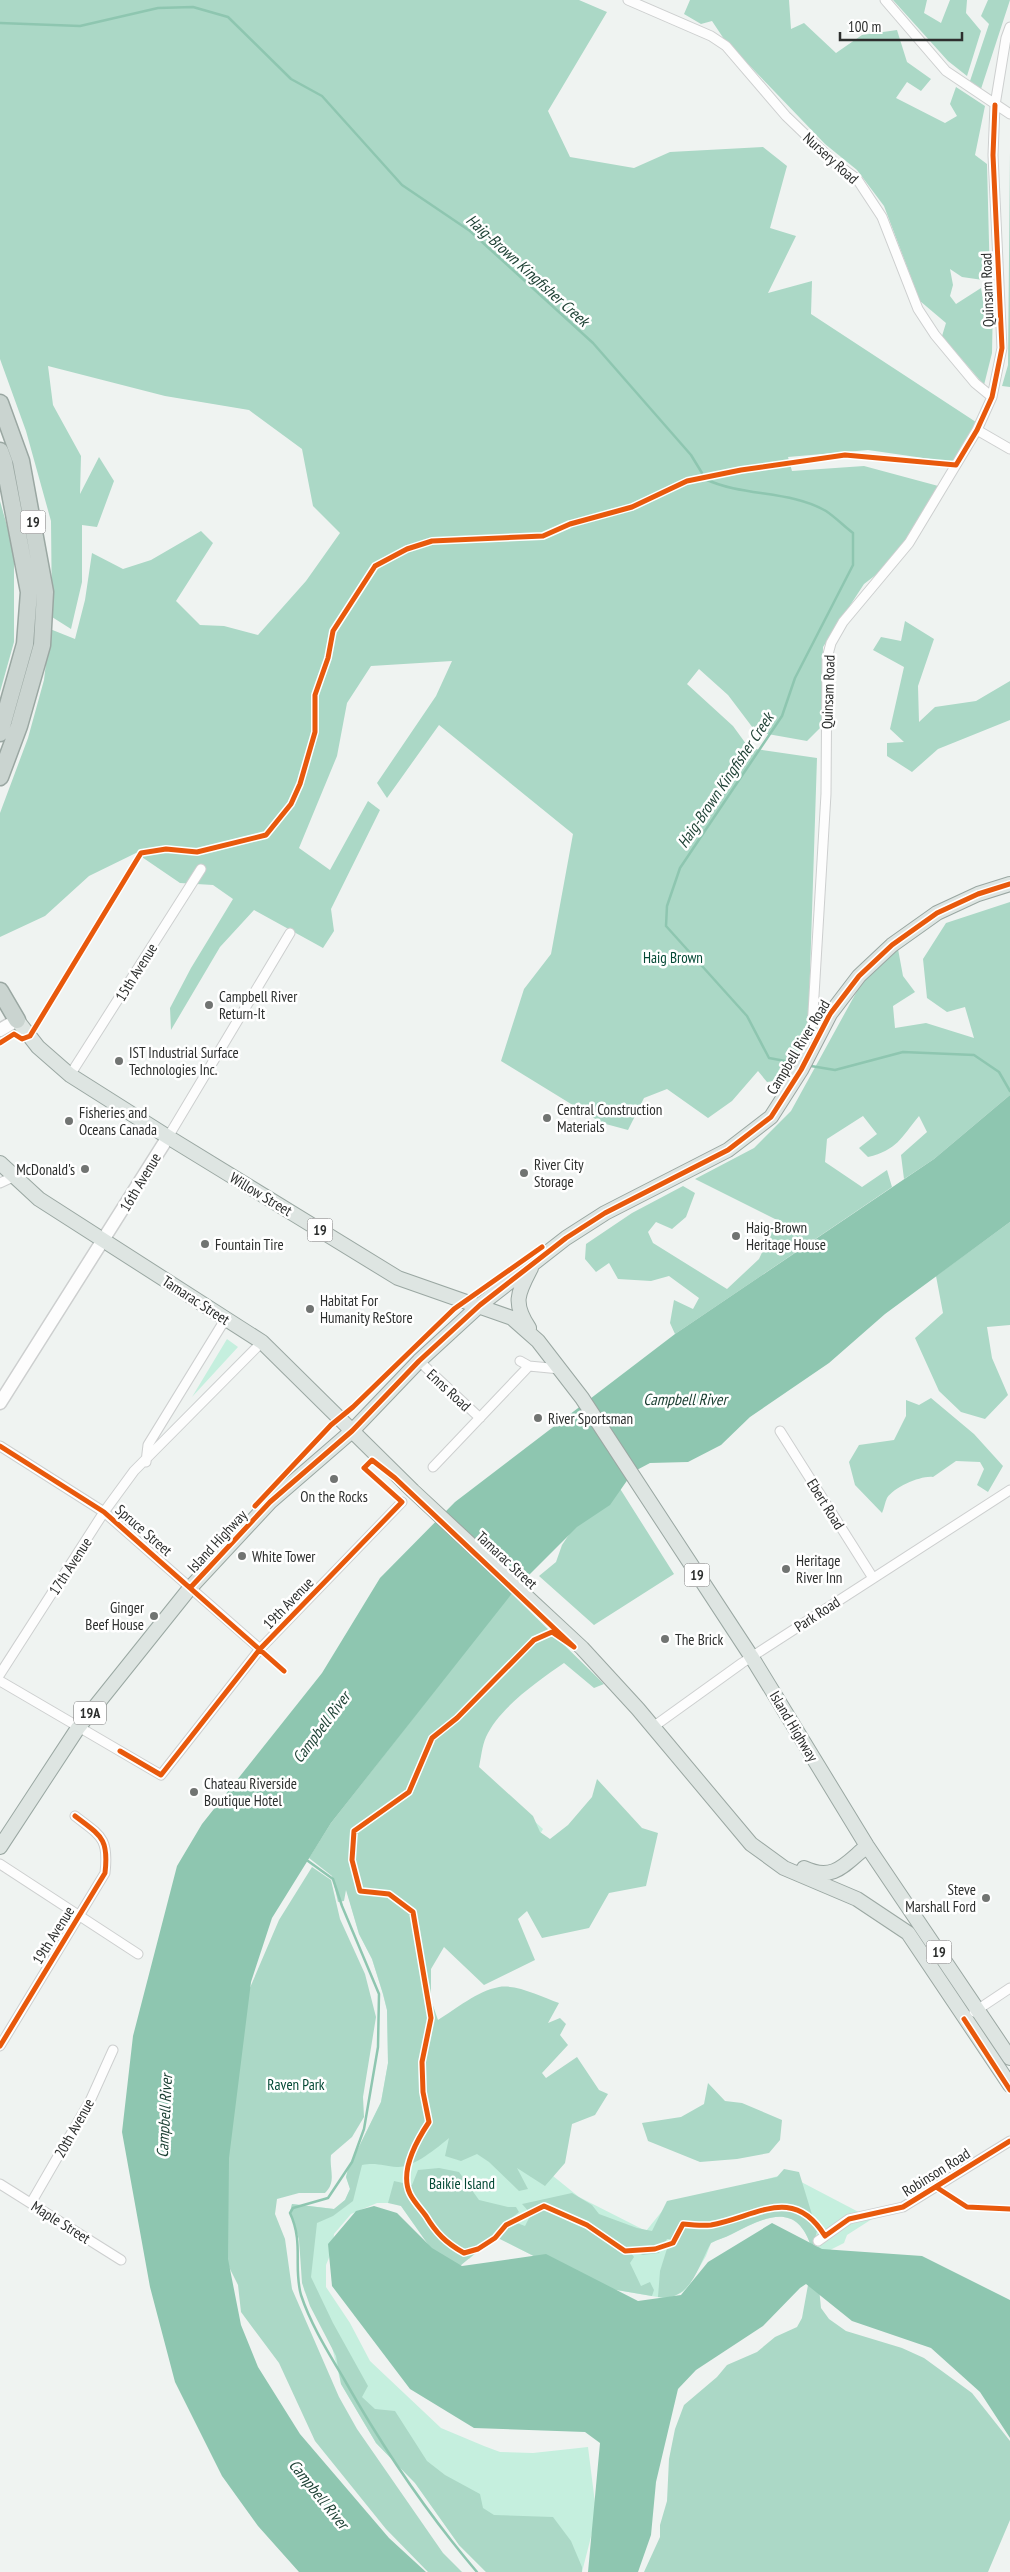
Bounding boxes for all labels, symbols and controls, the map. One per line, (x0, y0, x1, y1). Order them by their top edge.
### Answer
scale bar (840, 10, 962, 42)
text: 100 m (848, 17, 881, 36)
street label: Nursery Road (799, 128, 863, 188)
water label: Haig-Brown Kingfisher Creek (462, 210, 595, 332)
street label: Quinsam Road (976, 253, 998, 327)
road number: 19 (20, 511, 46, 534)
street label: Quinsam Road (817, 655, 839, 729)
water label: Haig-Brown Kingfisher Creek (672, 707, 779, 851)
street label: 15th Avenue (111, 939, 161, 1005)
park label: Haig Brown (643, 948, 703, 967)
place label: Campbell River Return-It (219, 987, 298, 1023)
street label: Campbell River Road (762, 996, 834, 1098)
marker: Campbell River Return-It (203, 999, 215, 1011)
place label: IST Industrial Surface Technologies Inc. (129, 1043, 239, 1079)
marker: IST Industrial Surface Technologies Inc. (113, 1055, 125, 1067)
place label: Central Construction Materials (557, 1100, 662, 1136)
place label: Fisheries and Oceans Canada (79, 1103, 157, 1139)
marker: Central Construction Materials (541, 1112, 553, 1124)
marker: Fisheries and Oceans Canada (63, 1115, 75, 1127)
street label: 16th Avenue (115, 1149, 165, 1215)
place label: River City Storage (534, 1155, 584, 1191)
place label: McDonald's (16, 1160, 75, 1179)
marker: McDonald's (79, 1163, 91, 1175)
marker: River City Storage (518, 1167, 530, 1179)
street label: Willow Street (226, 1168, 296, 1220)
road number: 19 (308, 1218, 332, 1242)
place label: Haig-Brown Heritage House (746, 1218, 826, 1254)
marker: Haig-Brown Heritage House (730, 1230, 742, 1242)
place label: Fountain Tire (215, 1235, 284, 1254)
marker: Fountain Tire (199, 1238, 211, 1250)
street label: Tamarac Street (159, 1271, 233, 1329)
place label: Habitat For Humanity ReStore (320, 1291, 413, 1327)
marker: Habitat For Humanity ReStore (304, 1303, 316, 1315)
street label: Enns Road (423, 1365, 475, 1415)
water label: Campbell River (643, 1389, 729, 1409)
place label: River Sportsman (548, 1409, 633, 1428)
marker: River Sportsman (532, 1412, 544, 1424)
marker: On the Rocks (328, 1473, 340, 1485)
street label: Ebert Road (803, 1475, 849, 1533)
place label: On the Rocks (300, 1487, 368, 1506)
street label: Spruce Street (112, 1500, 176, 1560)
street label: Island Highway (183, 1505, 251, 1576)
street label: Tamarac Street (473, 1527, 541, 1593)
street label: 17th Avenue (44, 1534, 96, 1598)
place label: White Tower (252, 1547, 316, 1566)
marker: White Tower (236, 1550, 248, 1562)
place label: Heritage River Inn (796, 1551, 842, 1587)
marker: Heritage River Inn (780, 1563, 792, 1575)
road number: 19 (684, 1564, 710, 1586)
street label: 19th Avenue (259, 1573, 317, 1633)
street label: Park Road (791, 1592, 843, 1636)
place label: Ginger Beef House (85, 1598, 145, 1634)
marker: Ginger Beef House (148, 1610, 160, 1622)
place label: The Brick (675, 1630, 723, 1649)
marker: The Brick (659, 1633, 671, 1645)
water label: Campbell River (288, 1685, 356, 1766)
street label: Island Highway (765, 1687, 823, 1765)
road number: 19A (74, 1702, 106, 1725)
place label: Chateau Riverside Boutique Hotel (204, 1774, 297, 1810)
marker: Chateau Riverside Boutique Hotel (188, 1786, 200, 1798)
place label: Steve Marshall Ford (905, 1880, 976, 1916)
marker: Steve Marshall Ford (980, 1892, 992, 1904)
street label: 19th Avenue (28, 1902, 78, 1968)
road number: 19 (926, 1940, 952, 1964)
water label: Campbell River (152, 2071, 176, 2158)
park label: Raven Park (267, 2075, 325, 2094)
street label: 20th Avenue (50, 2095, 98, 2161)
street label: Robinson Road (899, 2144, 973, 2200)
park label: Baikie Island (429, 2174, 495, 2193)
street label: Maple Street (28, 2196, 94, 2248)
water label: Campbell River (285, 2455, 355, 2535)

